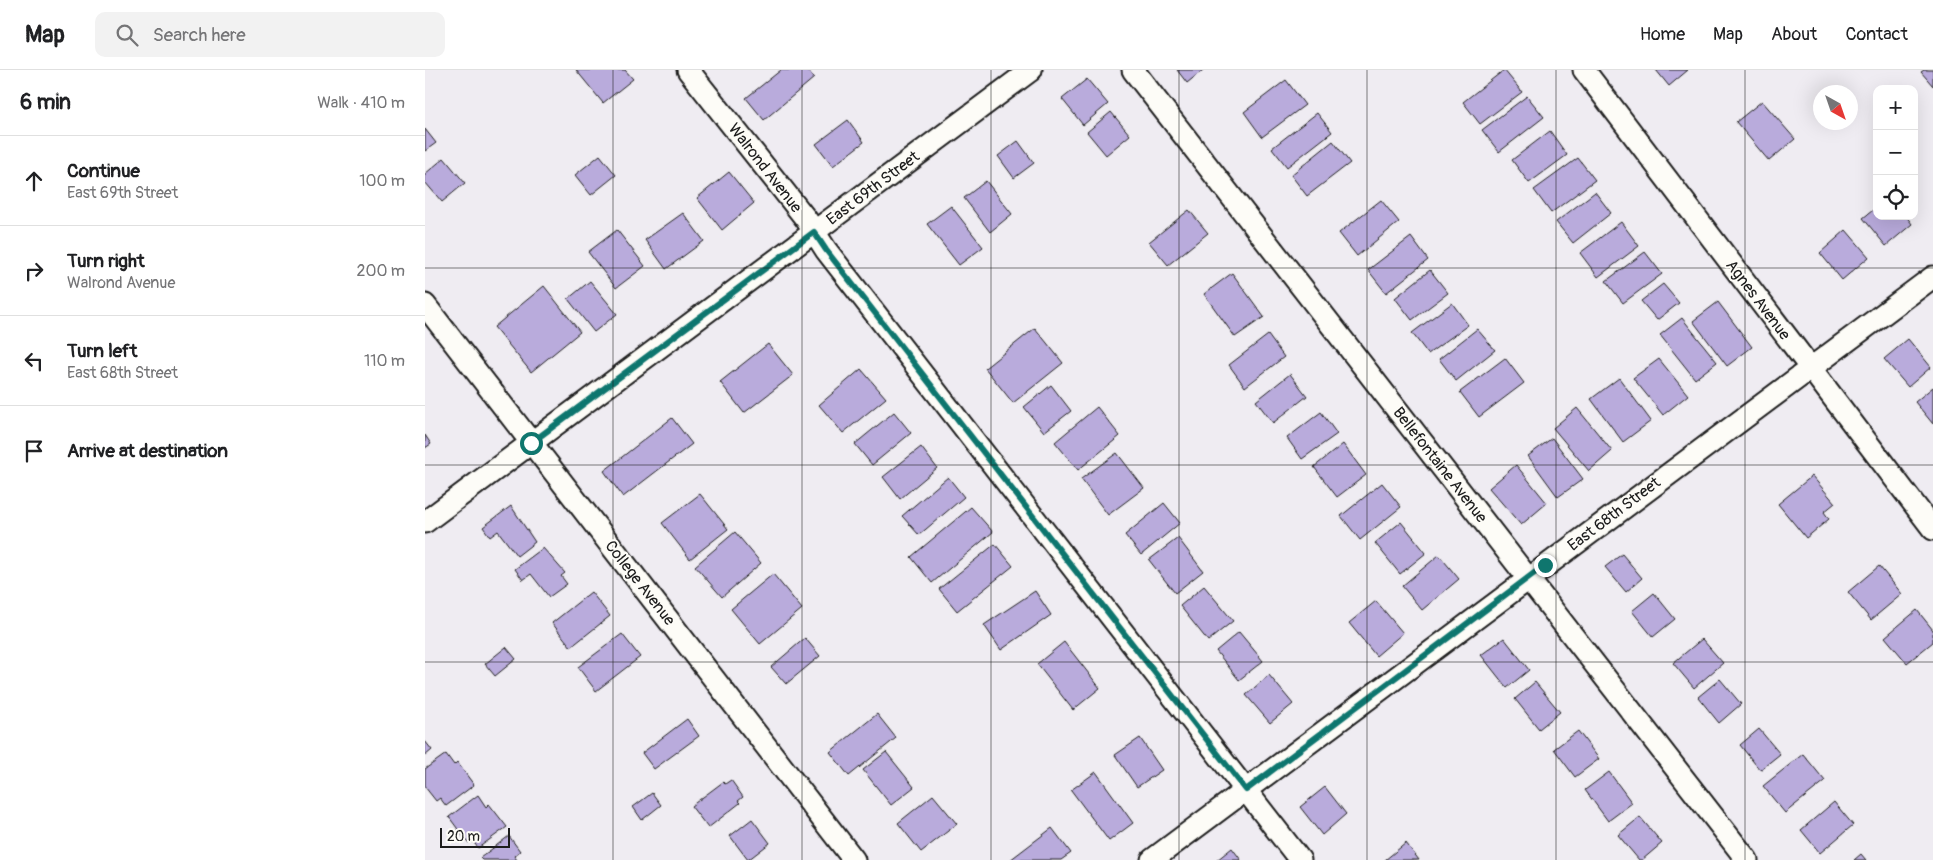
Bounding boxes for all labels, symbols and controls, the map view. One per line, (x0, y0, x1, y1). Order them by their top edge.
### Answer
search box (95, 12, 445, 57)
text: Map (25, 20, 65, 49)
icon: search (113, 21, 141, 49)
text: Search here (153, 23, 246, 47)
text: Home (1640, 23, 1685, 46)
text: Map (1713, 23, 1743, 46)
text: About (1771, 23, 1817, 46)
text: Contact (1845, 23, 1908, 46)
north arrow (1813, 85, 1858, 130)
map controls (1873, 85, 1918, 220)
button: + (1873, 85, 1918, 130)
text: 6 min (20, 89, 71, 116)
text: Walk · 410 m (317, 93, 405, 113)
street label: Walrond Avenue (724, 119, 806, 217)
button: − (1873, 130, 1918, 175)
street label: East 69th Street (823, 146, 924, 229)
text: Continue (67, 159, 140, 183)
icon: ahead (20, 167, 48, 195)
text: 100 m (359, 171, 405, 191)
button: locate (1873, 175, 1918, 220)
text: East 69th Street (67, 183, 178, 203)
text: Turn right (67, 249, 145, 273)
street label: Agnes Avenue (1721, 256, 1795, 344)
icon: right (20, 257, 48, 285)
text: 200 m (357, 261, 405, 281)
text: Walrond Avenue (67, 273, 175, 293)
text: Turn left (67, 339, 137, 363)
icon: left (20, 347, 48, 375)
text: 110 m (364, 351, 405, 371)
text: East 68th Street (67, 363, 178, 383)
street label: Bellefontaine Avenue (1389, 403, 1491, 527)
route start (520, 432, 543, 455)
icon: arrive (20, 437, 48, 465)
text: Arrive at destination (67, 439, 228, 463)
street label: East 68th Street (1564, 472, 1665, 555)
street label: College Avenue (601, 536, 680, 630)
route end (1534, 554, 1557, 577)
scale bar (440, 825, 510, 848)
text: 20 m (447, 828, 480, 845)

